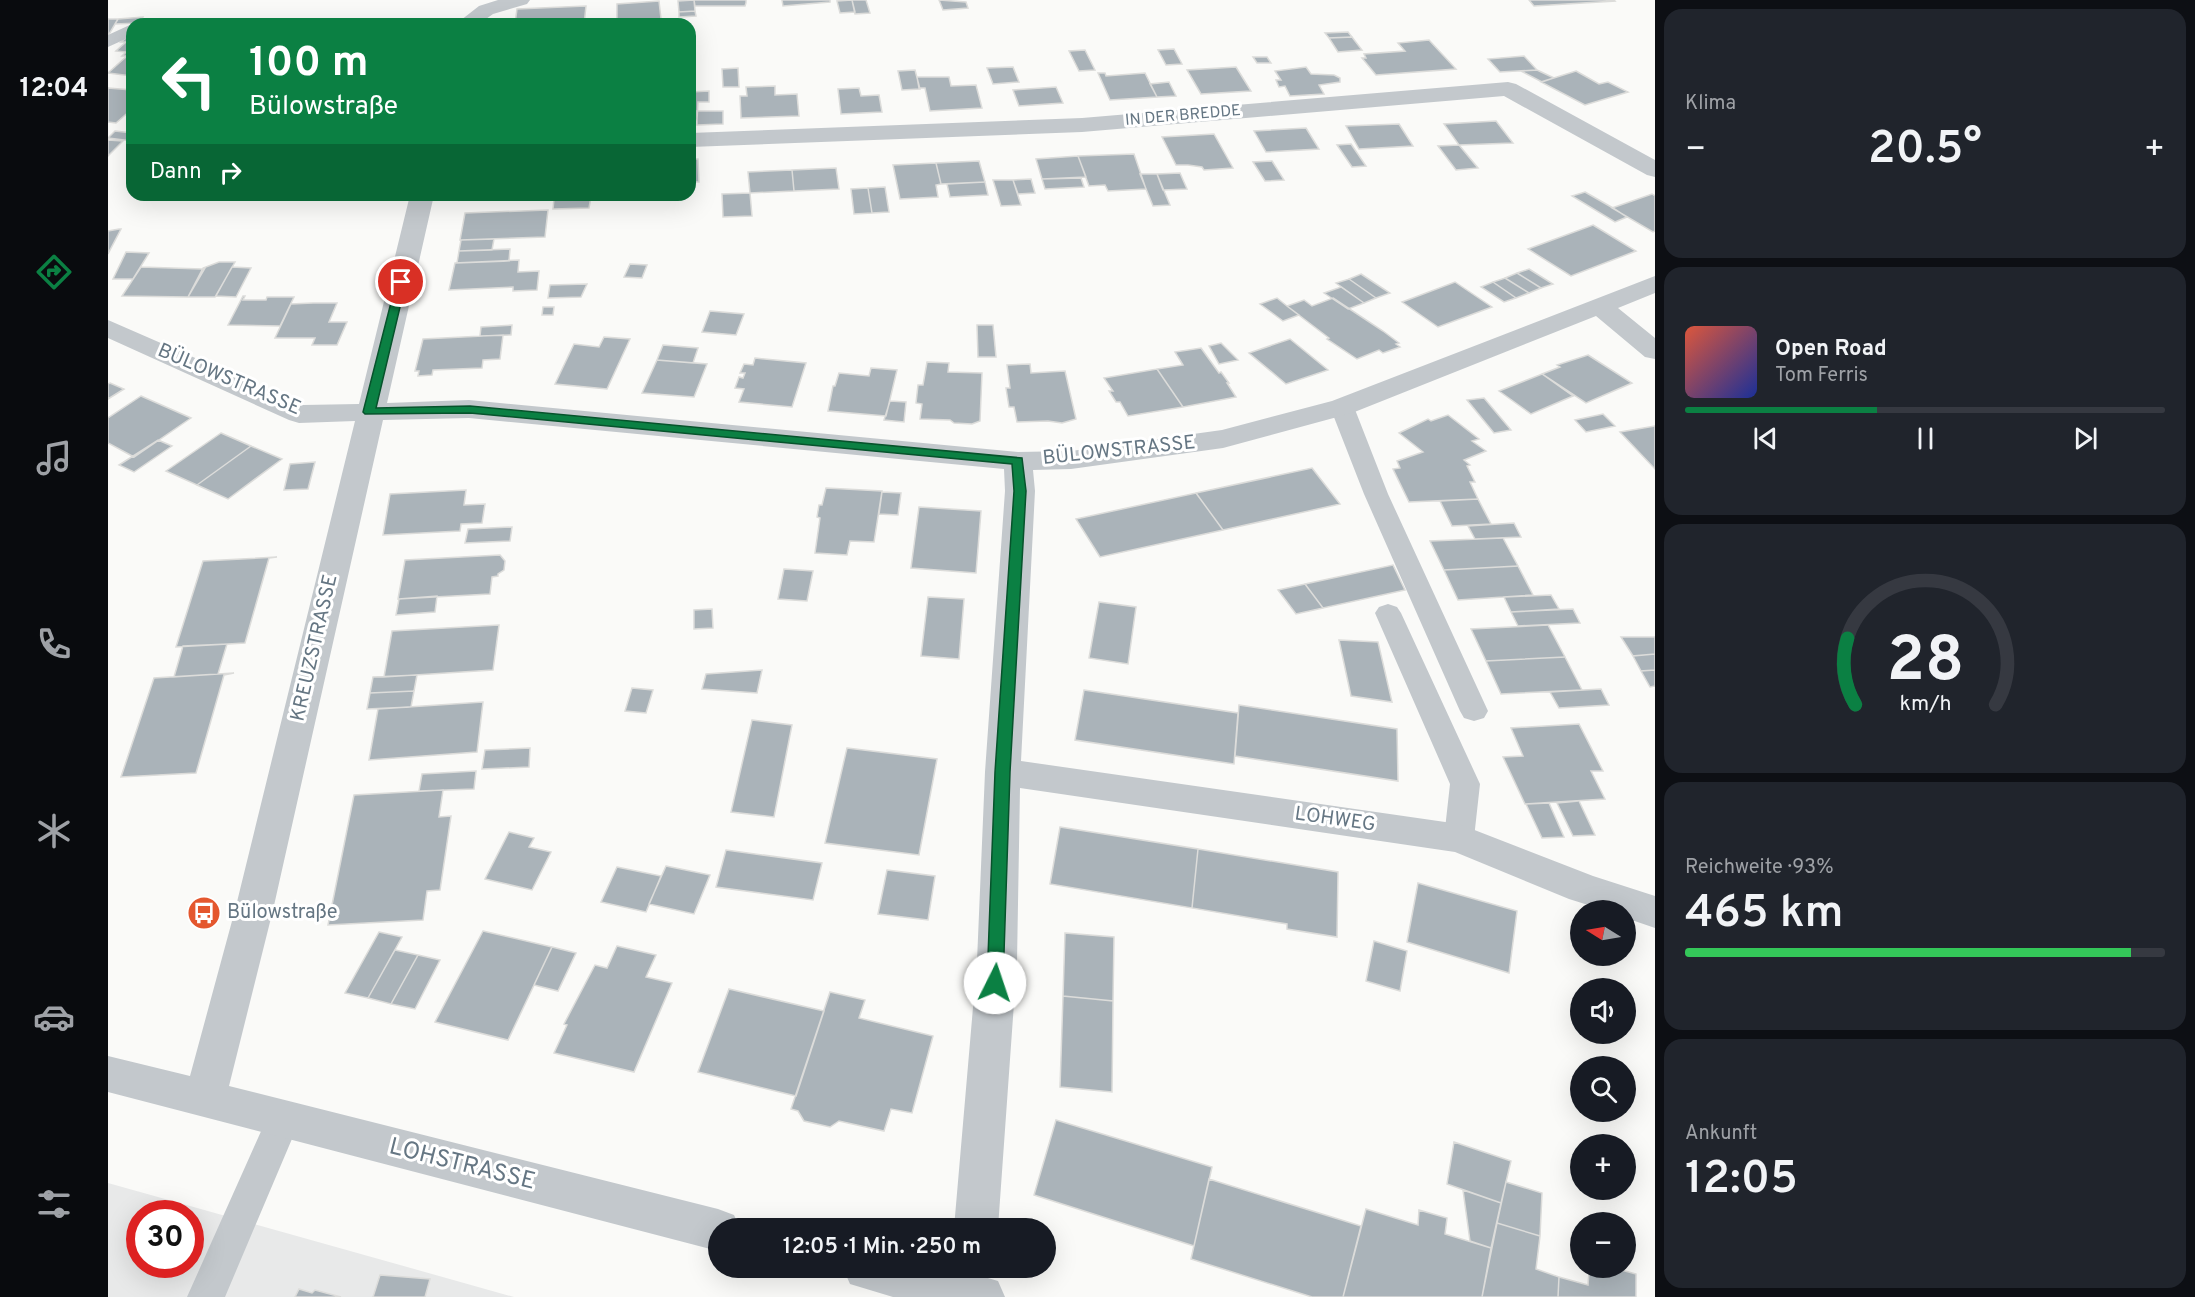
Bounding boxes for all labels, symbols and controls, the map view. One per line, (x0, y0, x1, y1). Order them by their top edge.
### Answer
text: 100 m (249, 38, 368, 91)
icon: left (150, 42, 228, 120)
text: 12:04 (20, 72, 88, 106)
text: Bülowstraße (249, 90, 398, 124)
text: Klima (1685, 91, 1736, 117)
street label: IN DER BREDDE (1124, 101, 1242, 131)
text: 20.5° (1868, 122, 1982, 179)
text: − (1685, 130, 1706, 172)
text: + (2144, 130, 2165, 172)
icon: right (214, 156, 247, 189)
text: Dann (150, 159, 202, 186)
icon: directions (33, 251, 75, 293)
pin (375, 256, 426, 307)
icon: arrive (384, 265, 417, 298)
text: Open Road (1775, 336, 1887, 363)
street label: BÜLOWSTRASSE (153, 337, 305, 422)
text: Tom Ferris (1775, 363, 1868, 389)
icon: previous (1749, 422, 1782, 455)
icon: pause (1909, 422, 1942, 455)
icon: next (2069, 422, 2102, 455)
street label: BÜLOWSTRASSE (1041, 429, 1197, 472)
icon: music (33, 437, 75, 479)
street label: KREUZSTRASSE (285, 572, 345, 724)
icon: phone (33, 623, 75, 665)
text: 28 (1886, 625, 1964, 704)
text: km/h (1899, 692, 1951, 719)
street label: LOHWEG (1293, 801, 1377, 839)
icon: climate (33, 810, 75, 852)
text: Reichweite · 93% (1685, 855, 1834, 881)
text: 465 km (1685, 886, 1844, 943)
bus stop icon: Bülowstraße (186, 895, 222, 931)
place label: Bülowstraße (227, 900, 337, 926)
north arrow (1570, 900, 1636, 966)
map controls (1570, 900, 1636, 1278)
position arrow (963, 951, 1027, 1015)
button: sound (1570, 978, 1636, 1044)
icon: car (33, 996, 75, 1038)
button: search (1570, 1056, 1636, 1122)
text: Ankunft (1685, 1121, 1757, 1147)
street label: LOHSTRASSE (386, 1132, 538, 1198)
button: + (1570, 1134, 1636, 1200)
text: 12:05 (1685, 1152, 1798, 1209)
icon: filters (33, 1183, 75, 1225)
speed limit sign: 30 (126, 1200, 204, 1278)
button: − (1570, 1212, 1636, 1278)
text: 12:05 · 1 Min. · 250 m (783, 1234, 981, 1261)

